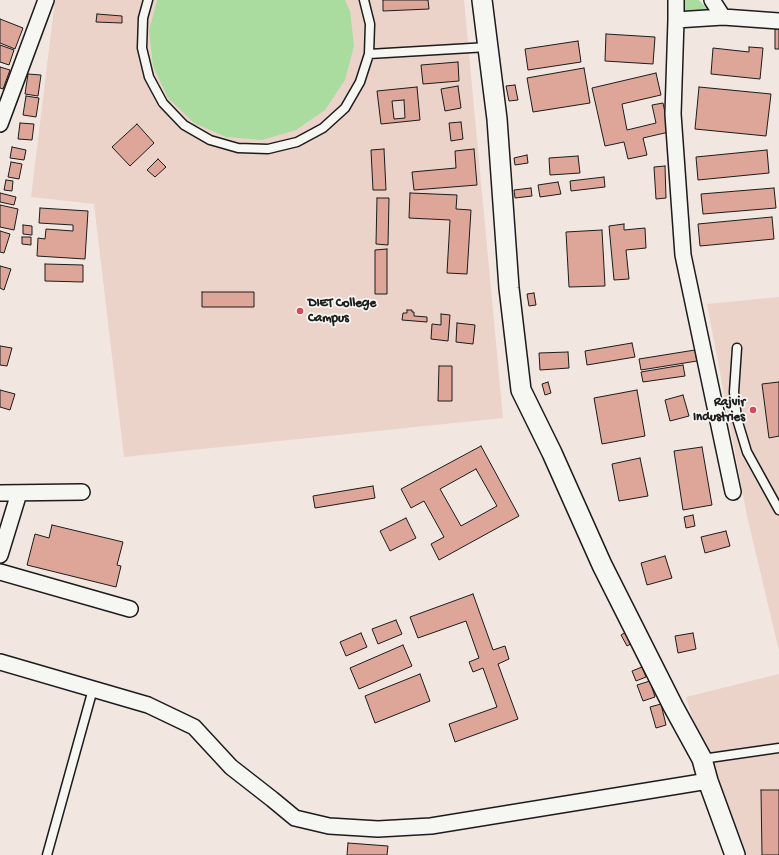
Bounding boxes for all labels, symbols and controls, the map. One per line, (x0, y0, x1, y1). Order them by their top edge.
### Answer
place label: DIET College Campus (308, 296, 376, 327)
marker: DIET College Campus (295, 306, 305, 316)
place label: Rajvir Industries (693, 395, 745, 426)
marker: Rajvir Industries (748, 405, 758, 415)

